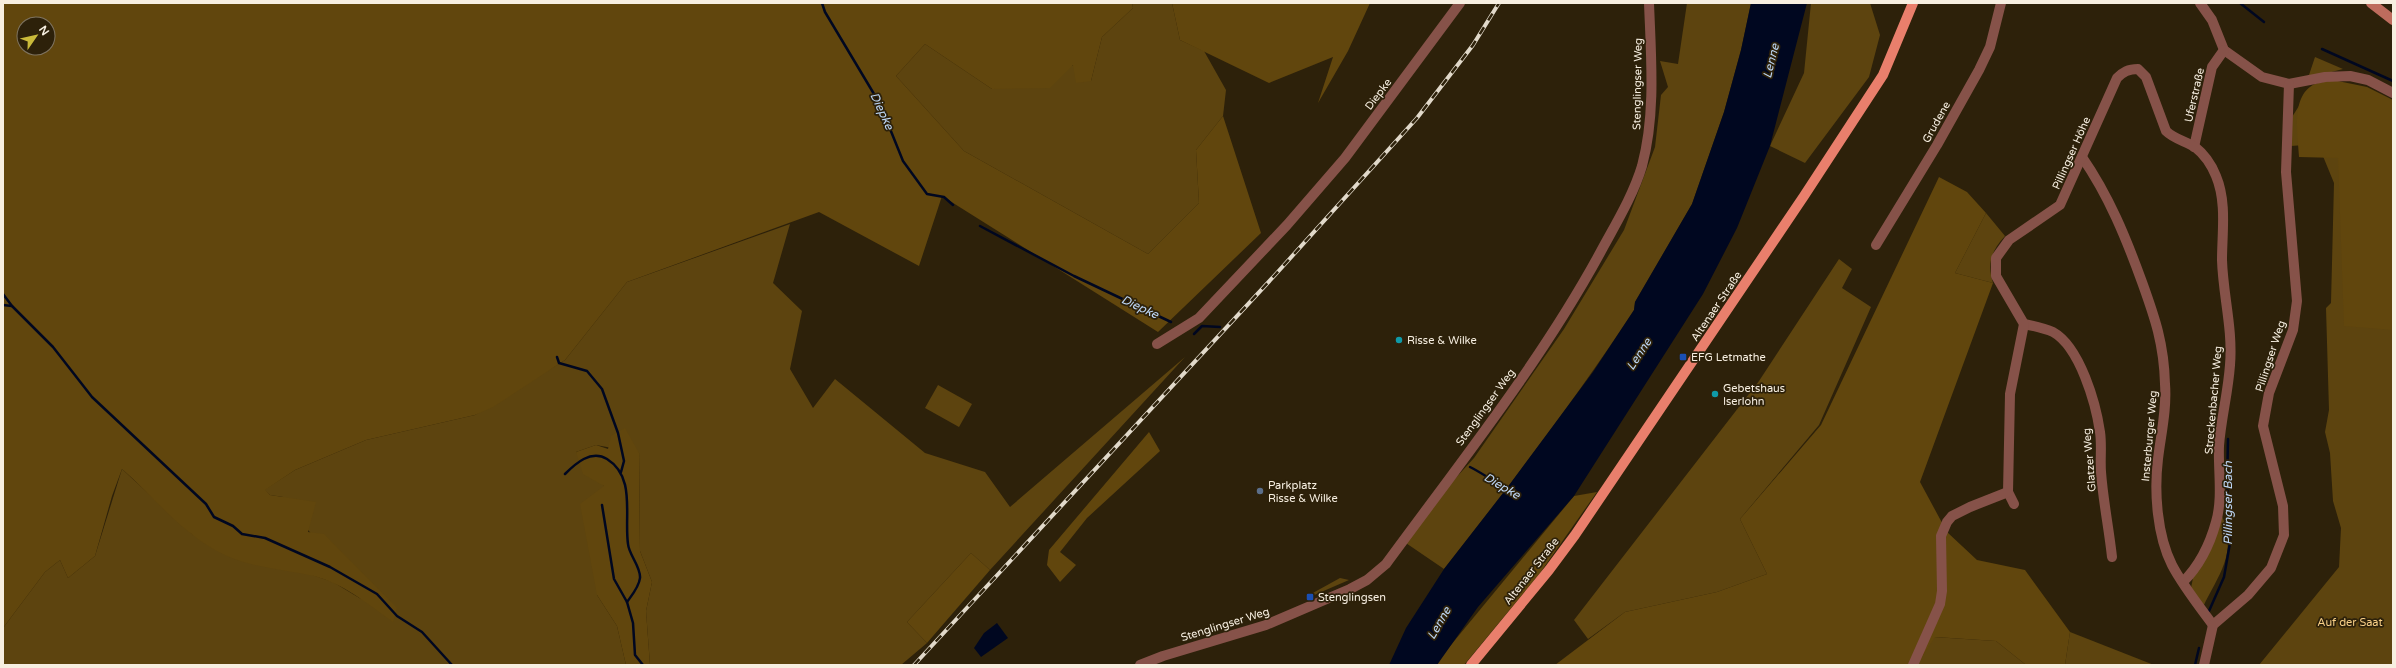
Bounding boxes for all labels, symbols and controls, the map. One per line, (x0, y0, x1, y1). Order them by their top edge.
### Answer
north arrow (16, 16, 56, 56)
text: N (36, 23, 52, 38)
street label: Stenglingser Weg (1630, 38, 1645, 130)
water label: Lenne (1760, 41, 1782, 80)
street label: Uferstraße (2182, 67, 2207, 124)
street label: Diepke (1362, 76, 1394, 113)
water label: Diepke (867, 90, 897, 133)
street label: Grudene (1920, 99, 1953, 145)
street label: Pillingser Höhe (2050, 115, 2093, 192)
street label: Altenaer Straße (1688, 269, 1745, 344)
water label: Diepke (1119, 292, 1162, 322)
street label: Pillingser Weg (2253, 319, 2288, 393)
place label: Risse & Wilke (1407, 334, 1477, 347)
water label: Lenne (1624, 334, 1655, 373)
marker: Risse & Wilke (1394, 335, 1404, 345)
street label: Streckenbacher Weg (2202, 345, 2225, 455)
place label: EFG Letmathe (1691, 351, 1766, 364)
marker: EFG Letmathe (1678, 352, 1688, 362)
street label: Stenglingser Weg (1453, 366, 1518, 448)
place label: Gebetshaus Iserlohn (1723, 382, 1785, 408)
marker: Gebetshaus Iserlohn (1710, 389, 1720, 399)
street label: Insterburger Weg (2139, 390, 2160, 482)
street label: Glatzer Weg (2080, 428, 2099, 492)
water label: Pillingser Bach (2221, 460, 2235, 545)
water label: Diepke (1481, 470, 1524, 503)
place label: Parkplatz Risse & Wilke (1268, 479, 1338, 505)
marker: Parkplatz Risse & Wilke (1255, 486, 1265, 496)
street label: Altenaer Straße (1501, 535, 1562, 607)
place label: Stenglingsen (1318, 591, 1386, 604)
marker: Stenglingsen (1305, 592, 1315, 602)
water label: Lenne (1424, 603, 1454, 642)
street label: Stenglingser Weg (1179, 605, 1271, 644)
park label: Auf der Saat (2317, 616, 2383, 629)

